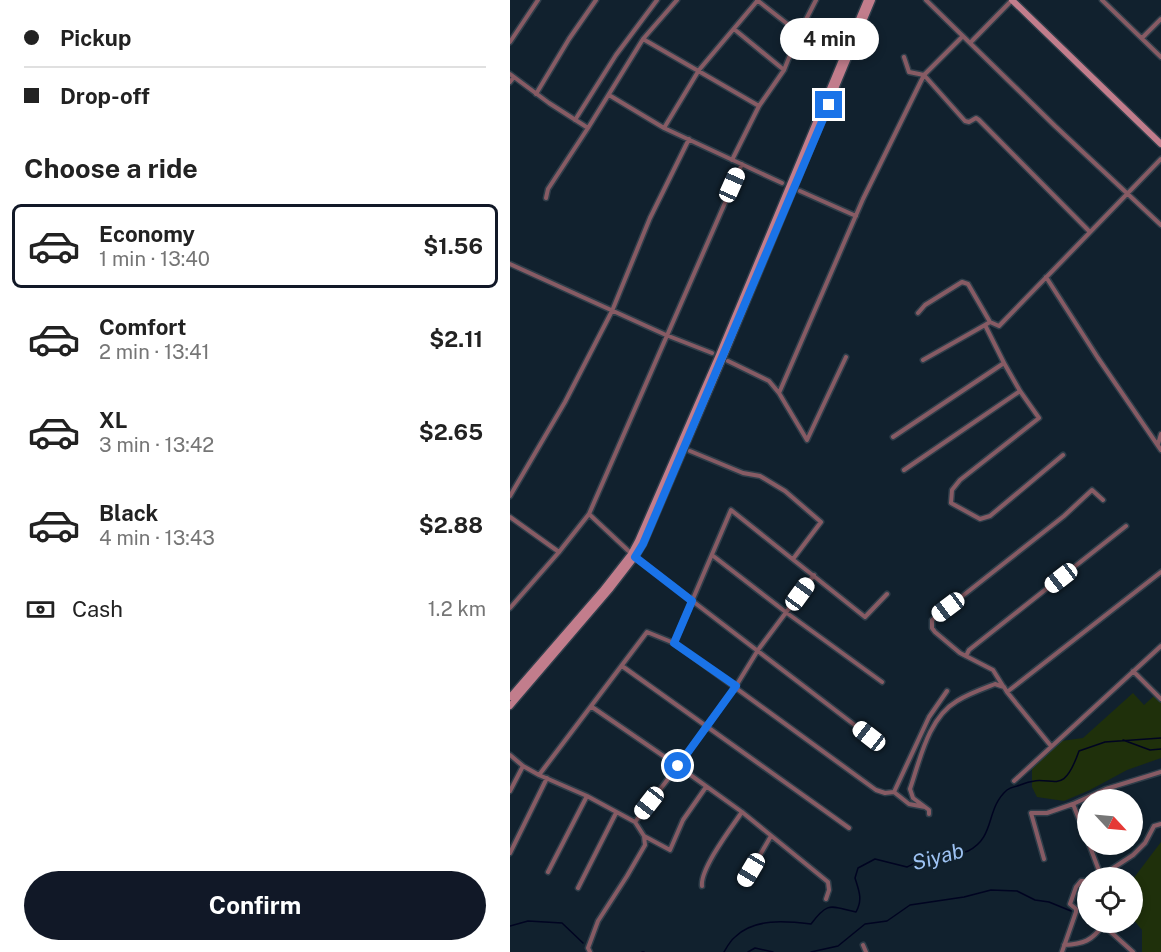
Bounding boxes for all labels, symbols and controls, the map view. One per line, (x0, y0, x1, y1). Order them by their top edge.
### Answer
callout: 4 min (780, 18, 878, 60)
text: Pickup (60, 25, 131, 51)
text: 4 min (803, 27, 856, 51)
text: Drop-off (60, 83, 150, 109)
route end (815, 91, 842, 118)
text: Choose a ride (24, 152, 198, 184)
car (716, 165, 748, 205)
icon: car (27, 219, 81, 273)
text: Economy (99, 221, 195, 247)
text: $1.56 (423, 233, 483, 259)
text: 1 min · 13:40 (99, 247, 210, 271)
icon: car (27, 312, 81, 366)
text: Comfort (99, 314, 186, 340)
text: $2.11 (429, 326, 483, 352)
text: 2 min · 13:41 (99, 340, 210, 364)
icon: car (27, 405, 81, 459)
text: XL (99, 407, 127, 433)
text: $2.65 (419, 419, 483, 445)
text: 3 min · 13:42 (99, 433, 214, 457)
icon: car (27, 498, 81, 552)
text: Black (99, 500, 158, 526)
text: $2.88 (419, 512, 483, 538)
text: 4 min · 13:43 (99, 526, 215, 550)
car (1041, 560, 1081, 596)
car (782, 574, 818, 614)
car (928, 589, 968, 625)
icon: cash (24, 593, 57, 626)
text: Cash (72, 596, 123, 622)
text: 1.2 km (428, 597, 486, 621)
car (849, 718, 889, 754)
route start (664, 752, 691, 779)
car (631, 783, 667, 823)
north arrow (1077, 789, 1143, 855)
map controls (1077, 789, 1143, 933)
water label: Siyab (909, 838, 967, 875)
car (734, 850, 768, 890)
button: locate (1077, 867, 1143, 933)
button: Confirm (24, 871, 486, 940)

